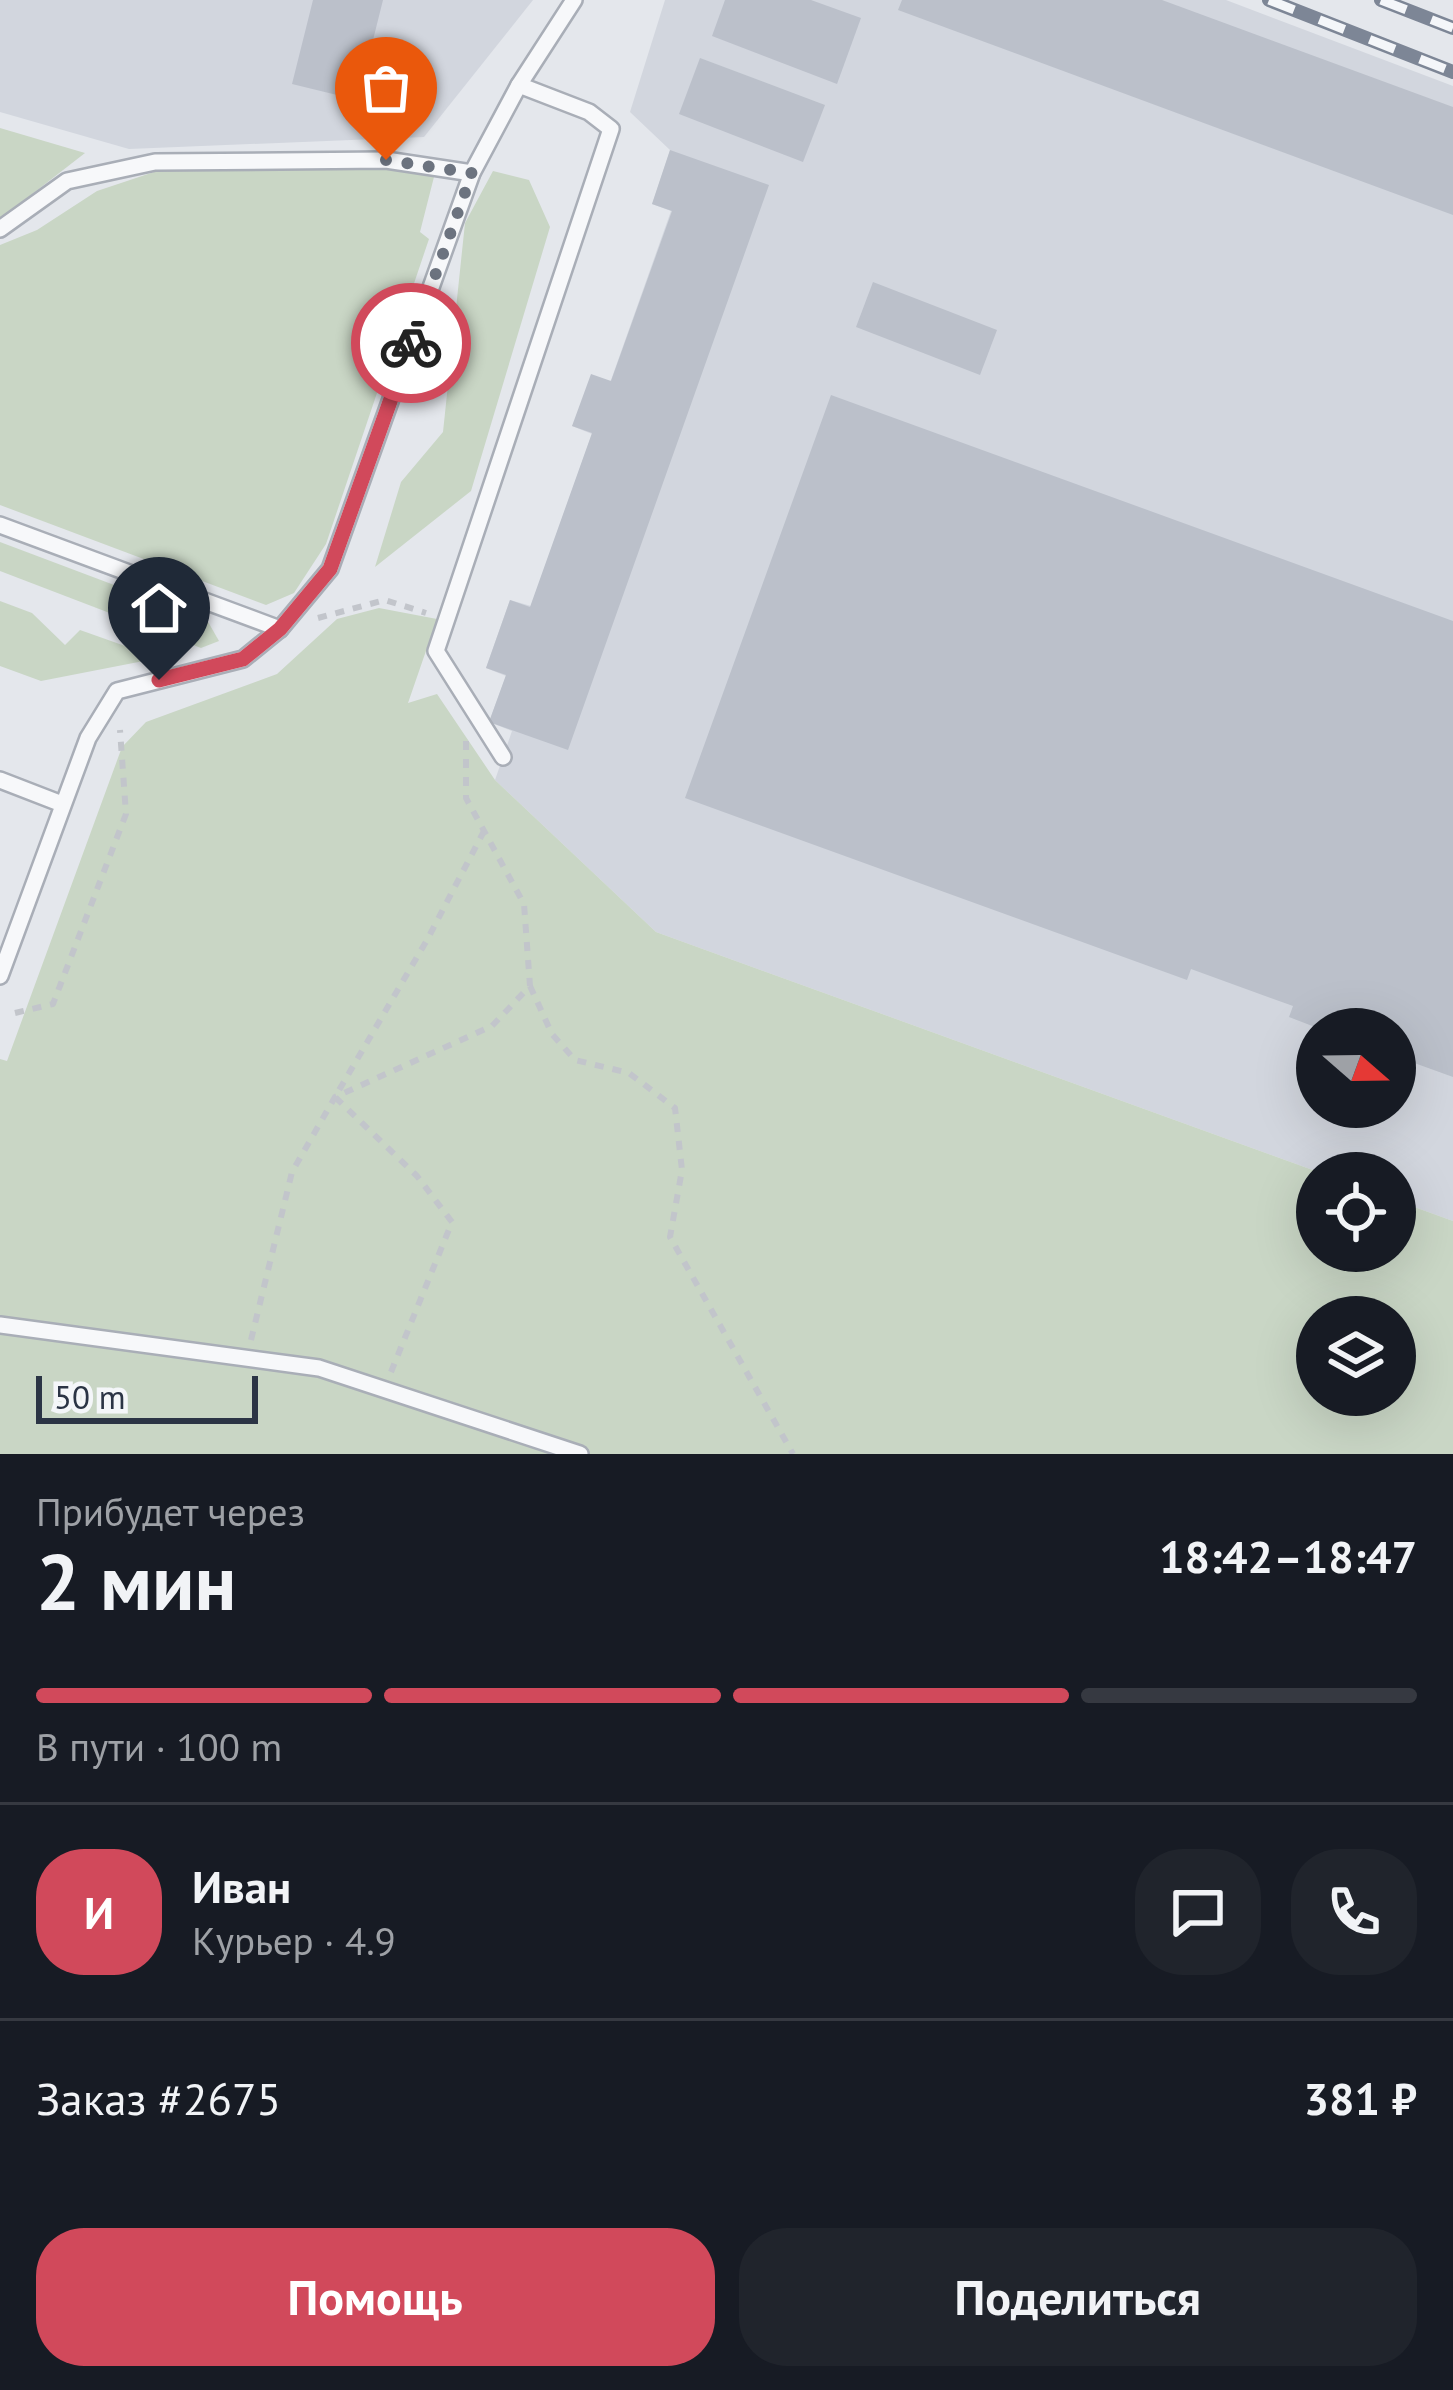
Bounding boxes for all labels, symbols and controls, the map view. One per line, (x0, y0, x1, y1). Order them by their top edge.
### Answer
pin (335, 37, 437, 160)
icon: bag (353, 55, 419, 121)
courier (351, 283, 471, 403)
icon: bike (378, 310, 444, 376)
pin (108, 557, 210, 680)
icon: home (126, 575, 192, 641)
north arrow (1296, 1008, 1416, 1128)
map controls (1296, 1008, 1416, 1416)
button: locate (1296, 1152, 1416, 1272)
button: layers (1296, 1296, 1416, 1416)
scale bar (36, 1370, 258, 1423)
text: 50 m (54, 1375, 126, 1418)
text: Прибудет через (36, 1486, 305, 1537)
text: 18:42–18:47 (1159, 1527, 1417, 1585)
text: 2 мин (36, 1531, 236, 1632)
text: В пути · 100 m (36, 1721, 282, 1772)
button: chat (1135, 1849, 1261, 1975)
button: phone (1291, 1849, 1417, 1975)
text: Иван (192, 1857, 291, 1915)
text: И (84, 1883, 114, 1941)
text: Курьер · 4.9 (192, 1915, 396, 1966)
text: Заказ #2675 (36, 2069, 281, 2127)
text: 381 ₽ (1304, 2069, 1417, 2127)
button: Помощь (36, 2228, 715, 2366)
button: Поделиться (739, 2228, 1417, 2366)

